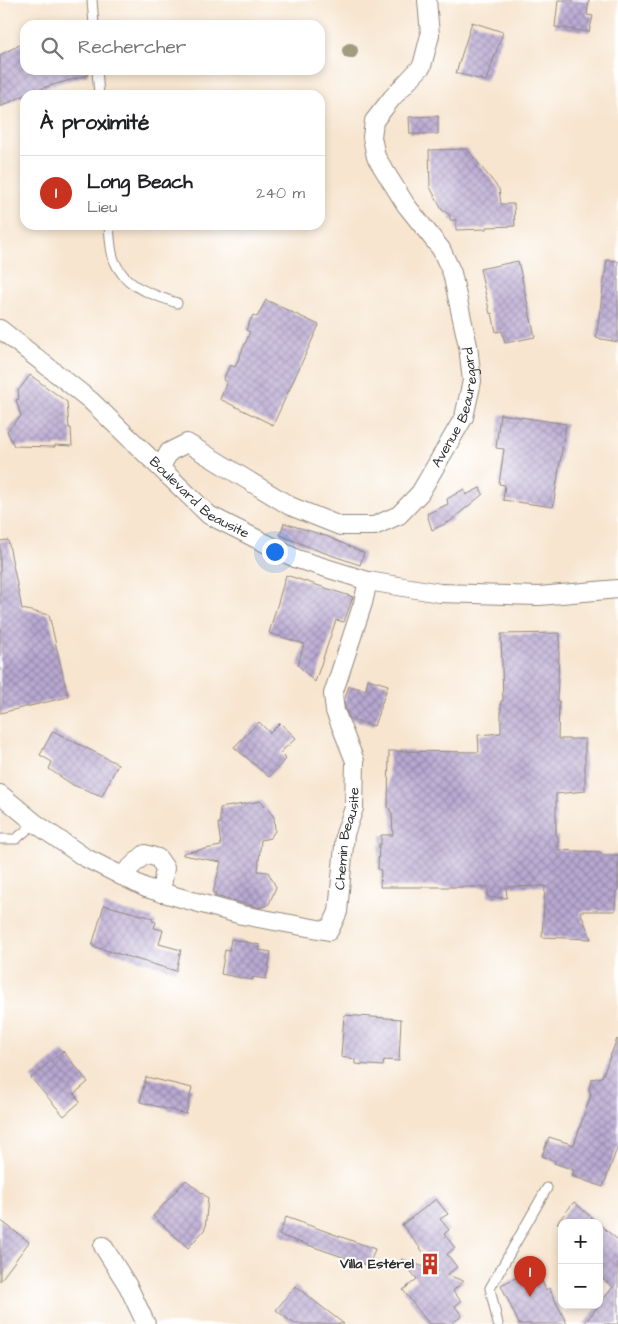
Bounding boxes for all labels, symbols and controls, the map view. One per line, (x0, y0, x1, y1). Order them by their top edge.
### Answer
search box (20, 20, 325, 75)
icon: search (38, 34, 66, 62)
text: Rechercher (78, 34, 186, 61)
text: À proximité (40, 108, 149, 137)
text: Long Beach (87, 169, 193, 196)
text: 1 (55, 182, 57, 204)
text: 240 m (256, 182, 305, 204)
text: Lieu (87, 196, 117, 218)
street label: Avenue Beauregard (427, 346, 482, 471)
street label: Boulevard Beausite (145, 452, 253, 544)
your location (262, 539, 288, 565)
street label: Chemin Beausite (330, 787, 364, 891)
map controls (558, 1219, 603, 1309)
button: + (558, 1219, 603, 1264)
building icon: Villa Estérel (417, 1251, 443, 1277)
place label: Villa Estérel (339, 1254, 415, 1274)
pin: 1 (514, 1256, 546, 1297)
button: − (558, 1264, 603, 1309)

